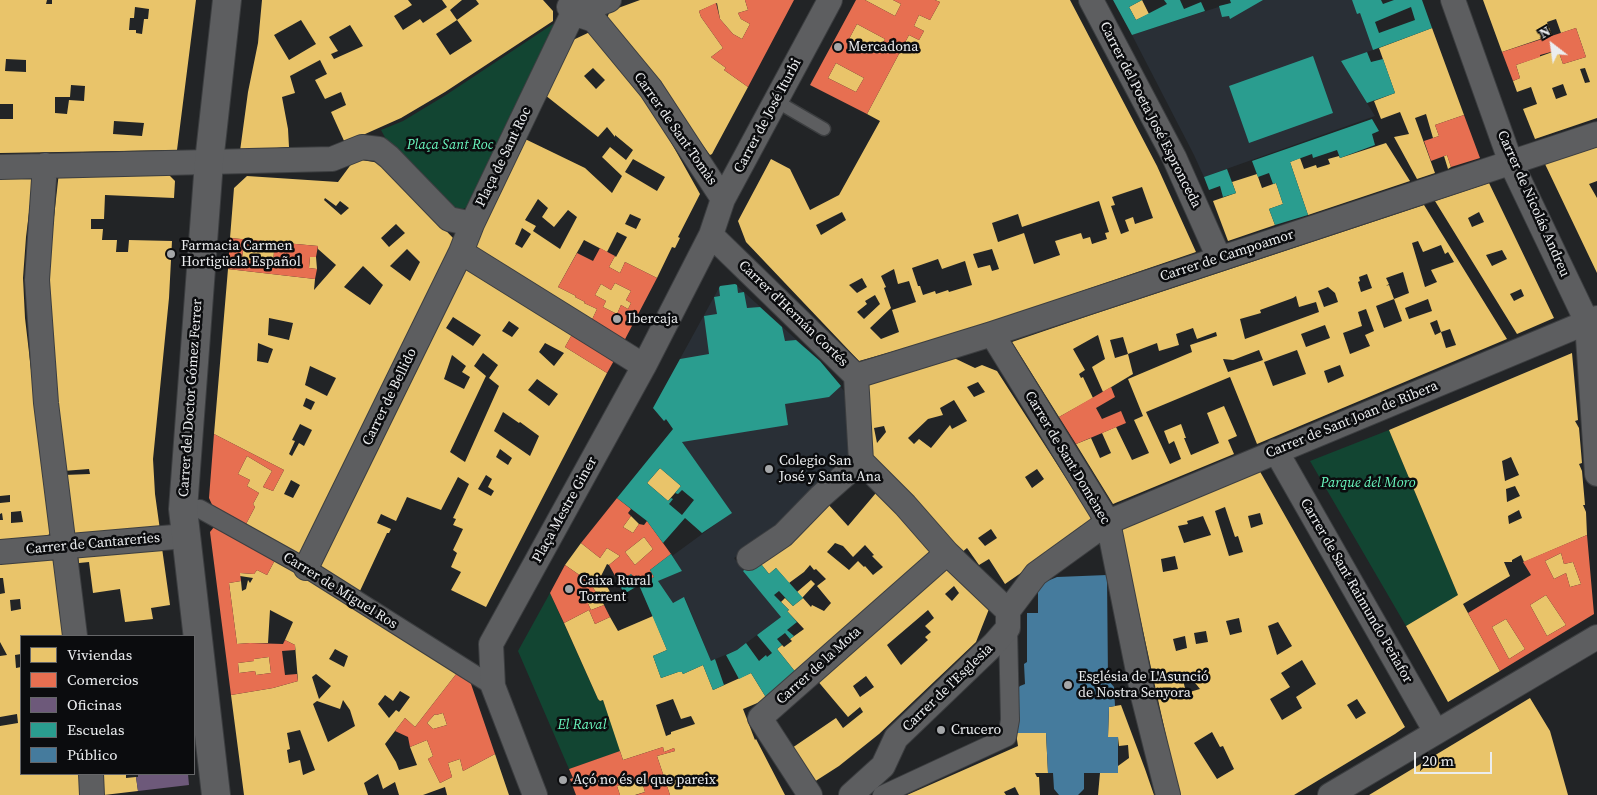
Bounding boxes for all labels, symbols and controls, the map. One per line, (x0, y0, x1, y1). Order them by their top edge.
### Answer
street label: Carrer del Poeta José Espronceda (1096, 19, 1204, 211)
north arrow (1527, 20, 1577, 70)
text: N (1535, 21, 1554, 43)
place label: Mercadona (848, 39, 918, 55)
marker: Mercadona (832, 41, 844, 53)
street label: Carrer de José Iturbi (731, 56, 805, 176)
street label: Carrer de Sant Tomàs (630, 69, 720, 189)
street label: Plaça de Sant Roc (473, 104, 535, 210)
street label: Carrer de Nicolás Andreu (1493, 128, 1573, 280)
park label: Plaça Sant Roc (407, 137, 493, 153)
street label: Carrer de Campoamor (1158, 226, 1296, 286)
place label: Farmacia Carmen Hortigüela Español (181, 238, 301, 270)
marker: Farmacia Carmen Hortigüela Español (165, 248, 177, 260)
street label: Carrer d'Hernán Cortés (735, 257, 851, 371)
street label: Carrer del Doctor Gómez Ferrer (176, 299, 206, 497)
place label: Ibercaja (627, 311, 678, 327)
marker: Ibercaja (611, 313, 623, 325)
street label: Carrer de Bellido (359, 346, 421, 448)
street label: Carrer de Sant Joan de Ribera (1264, 378, 1440, 462)
street label: Carrer de Sant Domènec (1021, 388, 1113, 528)
place label: Colegio San José y Santa Ana (779, 453, 881, 486)
street label: Plaça Mestre Giner (529, 454, 601, 566)
marker: Colegio San José y Santa Ana (763, 463, 775, 475)
park label: Parque del Moro (1320, 475, 1416, 491)
street label: Carrer de Sant Raimundo Peñafor (1296, 496, 1416, 686)
street label: Carrer de Cantareries (25, 530, 161, 558)
street label: Carrer de Miguel Ros (280, 549, 400, 633)
place label: Caixa Rural Torrent (579, 573, 651, 606)
marker: Caixa Rural Torrent (563, 583, 575, 595)
street label: Carrer de la Mota (773, 624, 865, 708)
legend (20, 635, 195, 775)
street label: Carrer de l'Esglesia (899, 641, 997, 735)
text: Viviendas (67, 644, 132, 665)
text: Comercios (67, 669, 139, 690)
place label: Església de L'Asunció de Nostra Senyora (1078, 669, 1209, 702)
marker: Església de L'Asunció de Nostra Senyora (1062, 679, 1074, 691)
text: Oficinas (67, 694, 122, 715)
park label: El Raval (557, 717, 607, 733)
text: Escuelas (67, 719, 124, 740)
place label: Crucero (951, 722, 1001, 738)
marker: Crucero (935, 724, 947, 736)
scale bar (1417, 742, 1494, 774)
text: Público (67, 744, 118, 765)
text: 20 m (1422, 750, 1454, 771)
place label: Açó no és el que pareix (573, 772, 716, 788)
marker: Açó no és el que pareix (557, 774, 569, 786)

